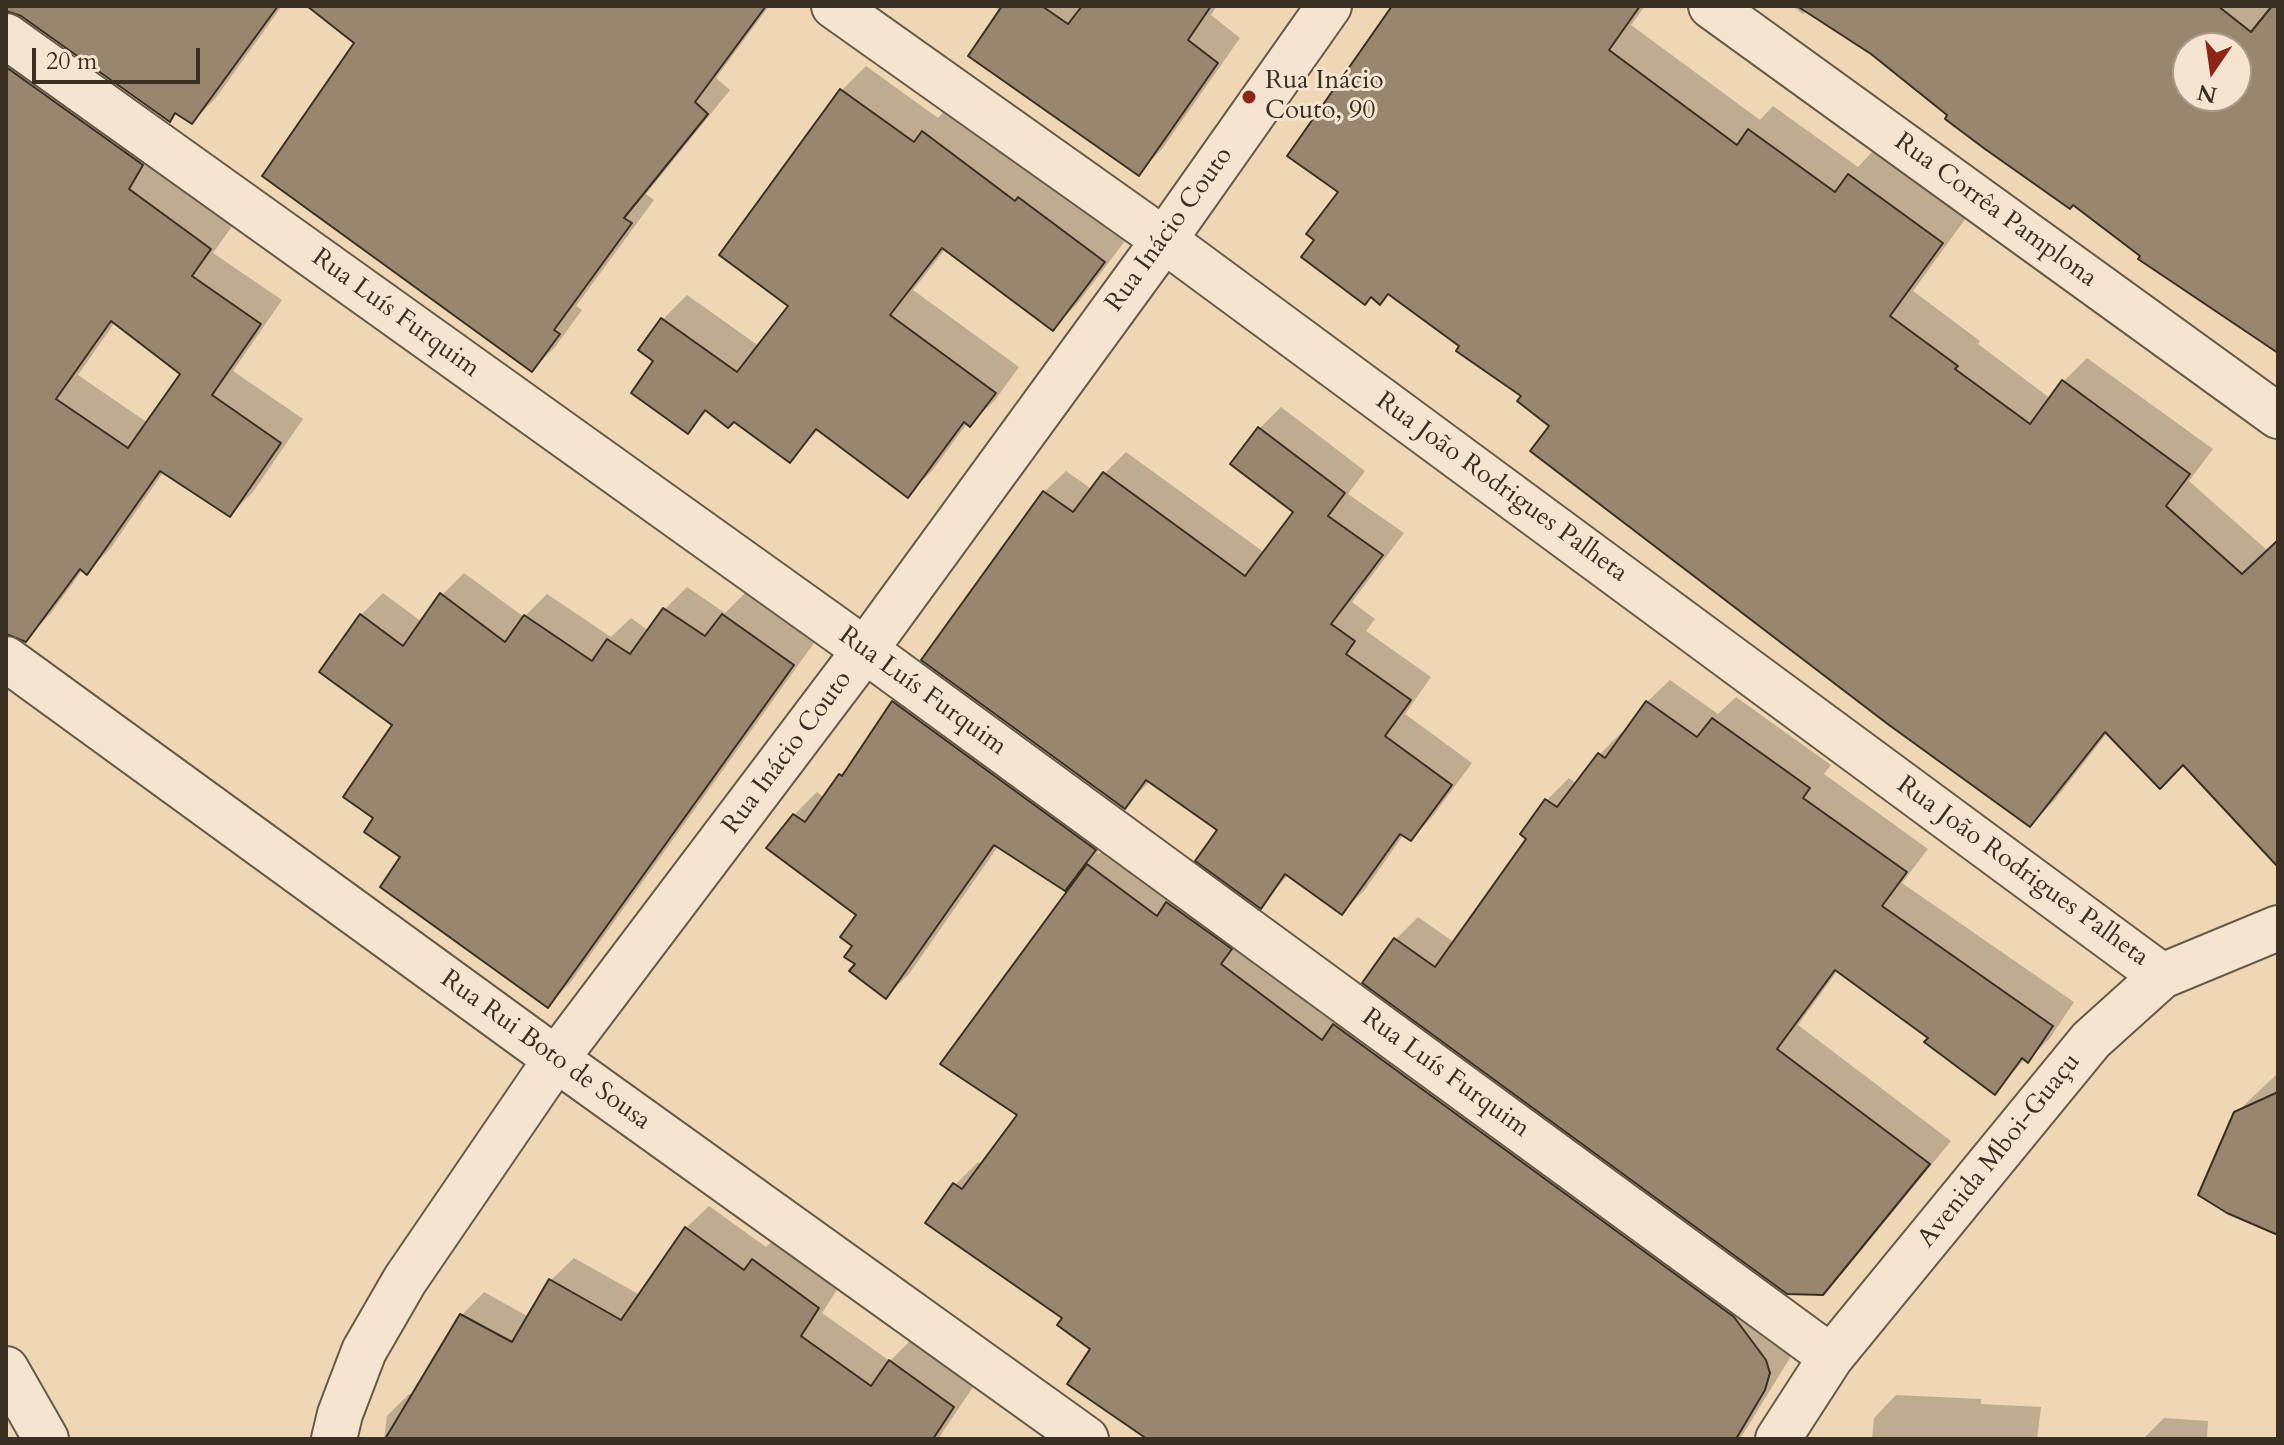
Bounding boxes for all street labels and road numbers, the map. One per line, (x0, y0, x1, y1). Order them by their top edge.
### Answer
street label: Rua Corrêa Pamplona (1888, 127, 2102, 295)
street label: Rua Inácio Couto (1100, 142, 1240, 318)
street label: Rua Luís Furquim (305, 243, 485, 385)
street label: Rua João Rodrigues Palheta (1369, 386, 1633, 590)
street label: Rua Luís Furquim (832, 621, 1012, 763)
street label: Rua Inácio Couto (717, 665, 859, 841)
street label: Rua João Rodrigues Palheta (1890, 770, 2154, 974)
street label: Rua Rui Boto de Sousa (434, 964, 656, 1138)
street label: Rua Luís Furquim (1355, 1003, 1535, 1145)
street label: Avenida Mboi-Guaçu (1912, 1047, 2088, 1255)

